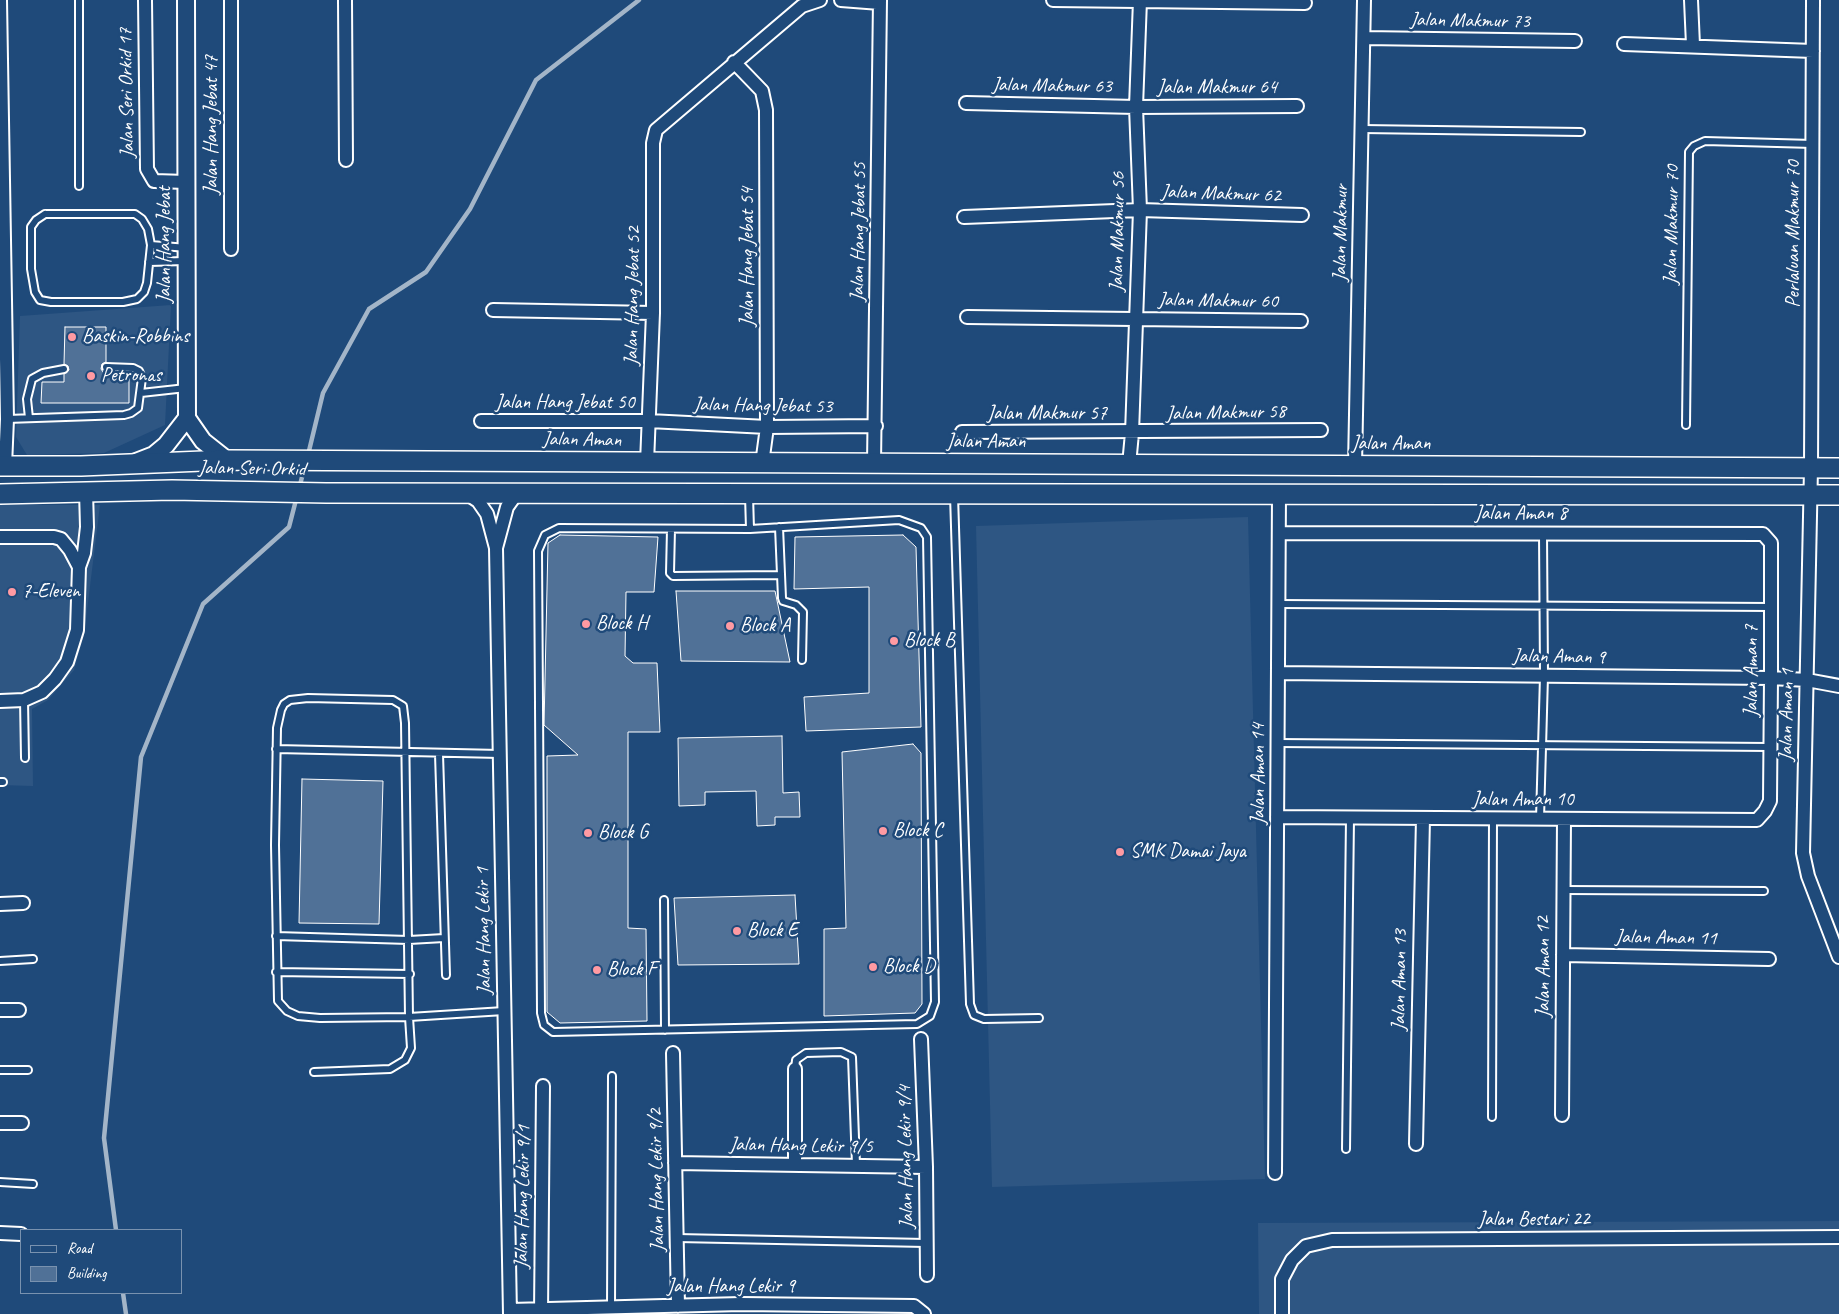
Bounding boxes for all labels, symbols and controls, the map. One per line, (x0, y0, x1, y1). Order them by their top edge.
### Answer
street label: Jalan Makmur 73 (1410, 8, 1530, 34)
street label: Jalan Seri Orkid 17 (114, 28, 140, 158)
street label: Jalan Hang Jebat 47 (200, 55, 224, 195)
street label: Jalan Makmur 63 (992, 73, 1112, 99)
street label: Jalan Makmur 64 (1157, 76, 1277, 100)
street label: Perlaluan Makmur 70 (1782, 160, 1806, 308)
street label: Jalan Hang Jebat 55 (846, 162, 872, 302)
street label: Jalan Makmur 70 (1659, 165, 1685, 285)
street label: Jalan Makmur 56 (1105, 172, 1131, 292)
street label: Jalan Makmur 62 (1161, 180, 1281, 208)
street label: Jalan Makmur (1328, 184, 1354, 282)
street label: Jalan Hang Jebat (153, 187, 177, 303)
street label: Jalan Hang Jebat 54 (736, 187, 760, 327)
street label: Jalan Hang Jebat 52 (620, 226, 646, 366)
street label: Jalan Makmur 60 (1158, 288, 1278, 314)
place label: Baskin-Robbins (82, 325, 189, 349)
marker: Baskin-Robbins (66, 331, 78, 343)
place label: Petronas (101, 364, 161, 388)
marker: Petronas (85, 370, 97, 382)
street label: Jalan Hang Jebat 50 (495, 391, 635, 415)
street label: Jalan Hang Jebat 53 (693, 393, 833, 419)
street label: Jalan Makmur 58 (1166, 400, 1286, 426)
street label: Jalan Makmur 57 (987, 402, 1107, 426)
street label: Jalan Aman (542, 427, 622, 453)
street label: Jalan Aman (947, 430, 1025, 454)
street label: Jalan Aman (1352, 432, 1430, 456)
street label: Jalan Seri Orkid (198, 456, 306, 482)
street label: Jalan Aman 8 (1475, 502, 1567, 526)
place label: 7-Eleven (22, 580, 80, 604)
marker: 7-Eleven (6, 586, 18, 598)
place label: Block H (596, 612, 647, 636)
place label: Block A (740, 614, 790, 638)
marker: Block H (580, 618, 592, 630)
marker: Block A (724, 620, 736, 632)
street label: Jalan Aman 7 (1740, 625, 1764, 717)
place label: Block B (904, 629, 955, 653)
marker: Block B (888, 635, 900, 647)
street label: Jalan Aman 9 (1512, 644, 1606, 670)
street label: Jalan Aman 1 (1774, 668, 1800, 762)
street label: Jalan Aman 14 (1247, 723, 1271, 825)
street label: Jalan Aman 10 (1472, 788, 1574, 812)
place label: Block C (893, 819, 943, 843)
place label: Block G (598, 821, 648, 845)
marker: Block C (877, 825, 889, 837)
marker: Block G (582, 827, 594, 839)
place label: SMK Damai Jaya (1130, 840, 1246, 864)
marker: SMK Damai Jaya (1114, 846, 1126, 858)
street label: Jalan Hang Lekir 1 (471, 867, 497, 995)
street label: Jalan Aman 12 (1532, 916, 1556, 1018)
place label: Block E (747, 919, 798, 943)
marker: Block E (731, 925, 743, 937)
street label: Jalan Aman 11 (1615, 925, 1717, 951)
street label: Jalan Aman 13 (1387, 929, 1413, 1031)
place label: Block D (883, 955, 935, 979)
place label: Block F (607, 958, 656, 982)
marker: Block D (867, 961, 879, 973)
marker: Block F (591, 964, 603, 976)
street label: Jalan Hang Lekir 9/4 (893, 1085, 919, 1229)
street label: Jalan Hang Lekir 9/2 (644, 1108, 670, 1252)
street label: Jalan Hang Lekir 9/1 (510, 1125, 536, 1269)
street label: Jalan Hang Lekir 9/5 (729, 1133, 873, 1159)
street label: Jalan Bestari 22 (1478, 1208, 1590, 1232)
legend (20, 1229, 182, 1294)
text: Road (67, 1239, 92, 1258)
text: Building (67, 1264, 106, 1283)
street label: Jalan Hang Lekir 9 (667, 1275, 795, 1299)

